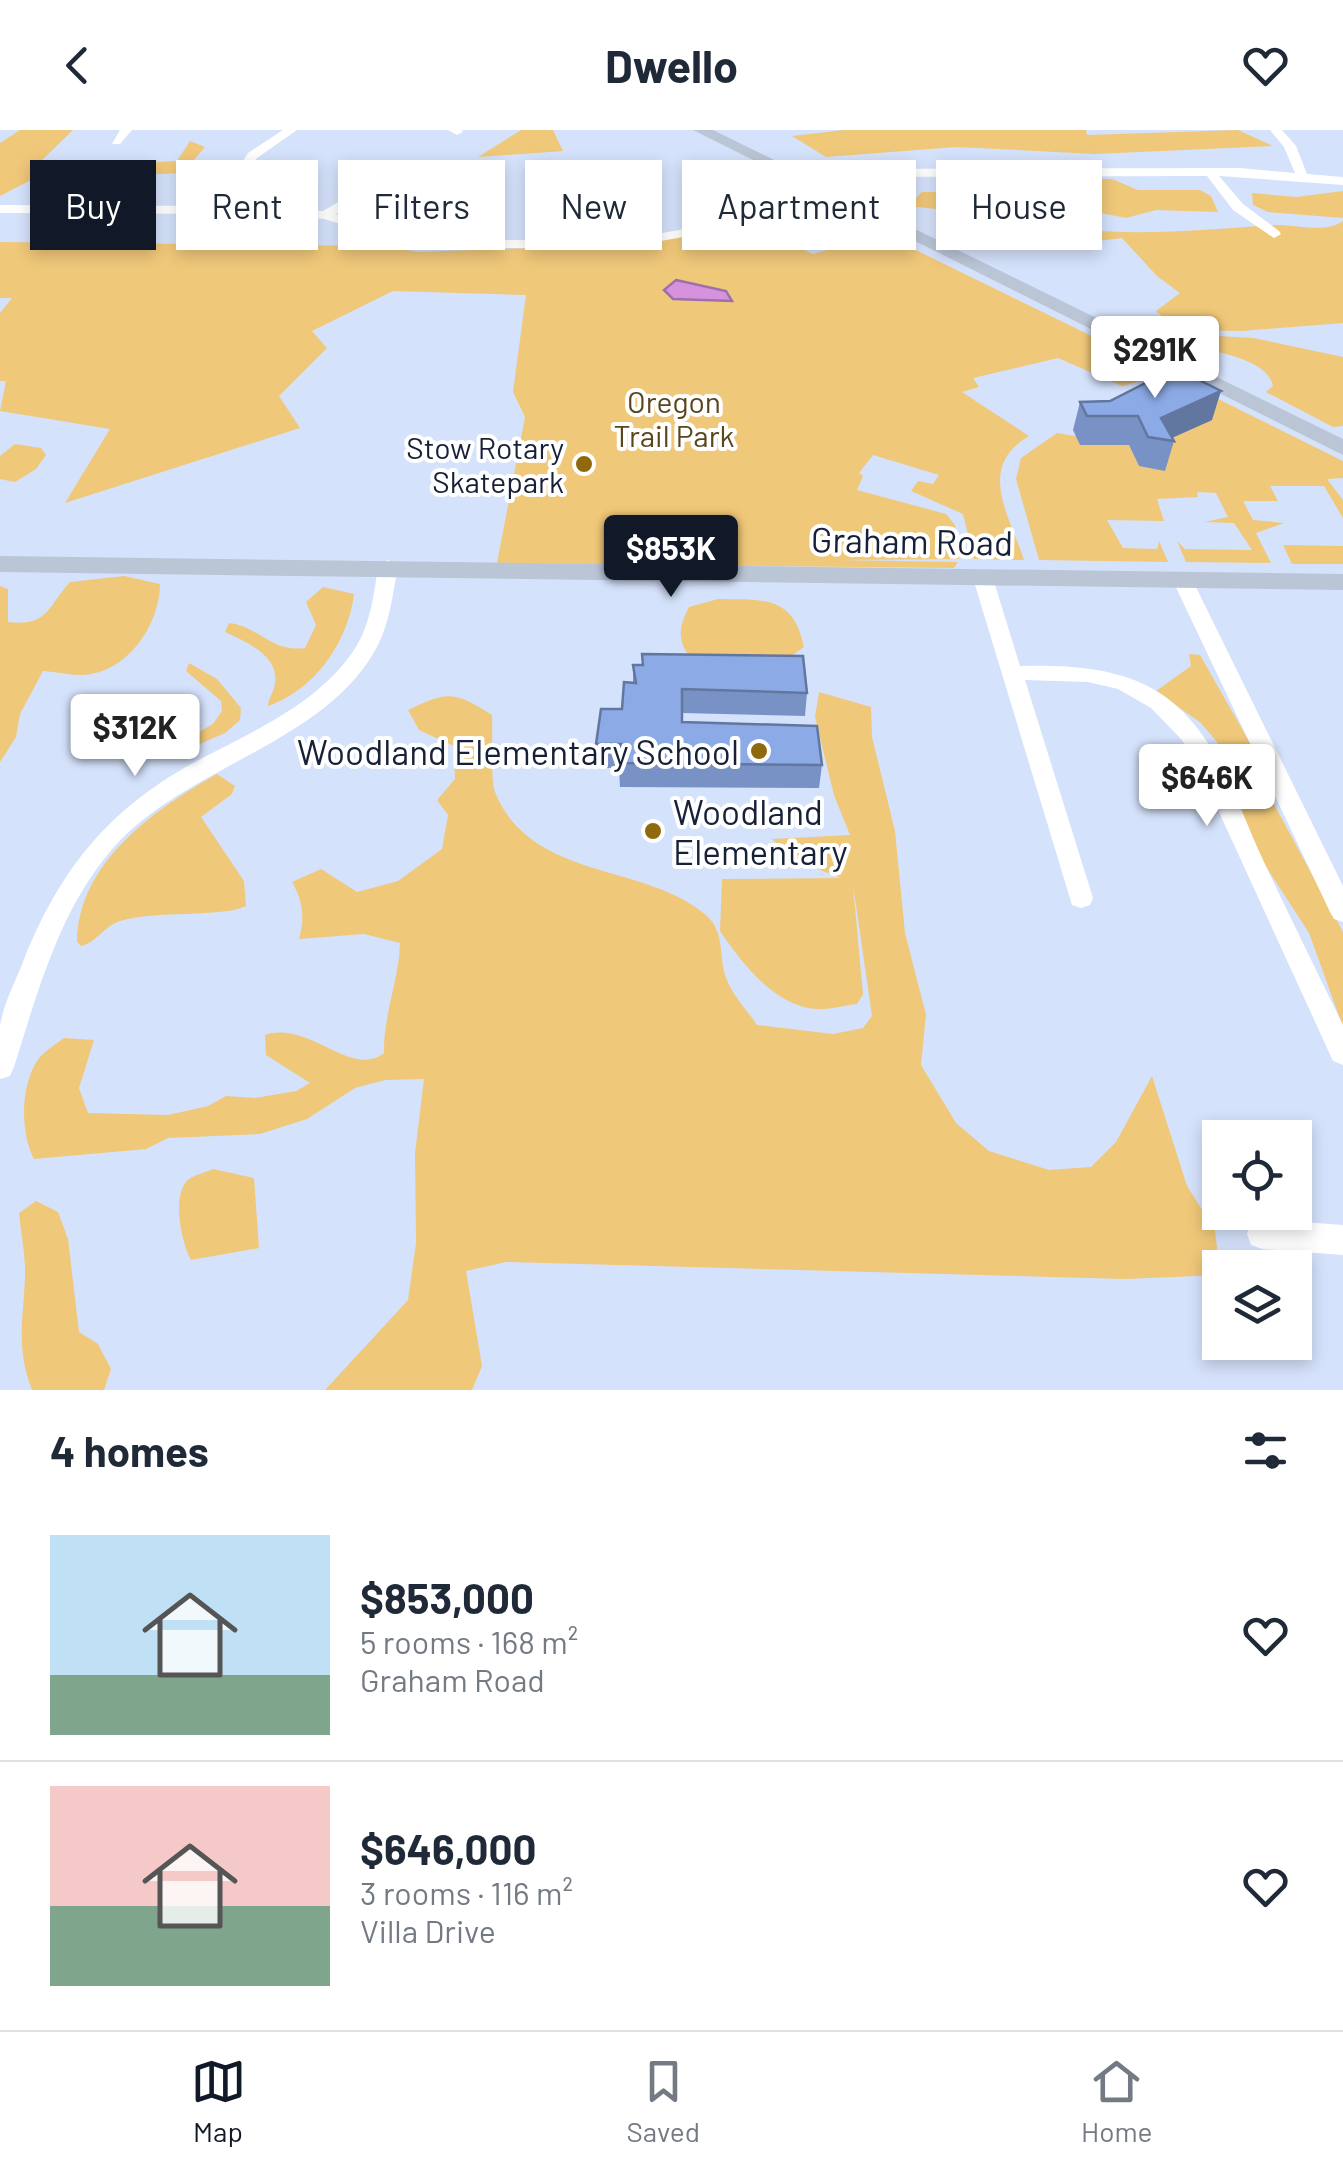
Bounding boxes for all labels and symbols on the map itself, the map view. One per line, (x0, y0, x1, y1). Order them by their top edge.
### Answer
pin: $291K (1085, 316, 1225, 401)
park label: Oregon Trail Park (613, 383, 735, 453)
place label: Stow Rotary Skatepark (406, 429, 564, 499)
marker: Stow Rotary Skatepark (573, 453, 595, 475)
pin: $853K (601, 515, 741, 600)
street label: Graham Road (811, 517, 1013, 563)
pin: $312K (65, 694, 205, 779)
place label: Woodland Elementary School (297, 730, 739, 772)
marker: Woodland Elementary School (748, 740, 770, 762)
pin: $646K (1137, 744, 1277, 829)
place label: Woodland Elementary (673, 790, 848, 872)
marker: Woodland Elementary (642, 820, 664, 842)

